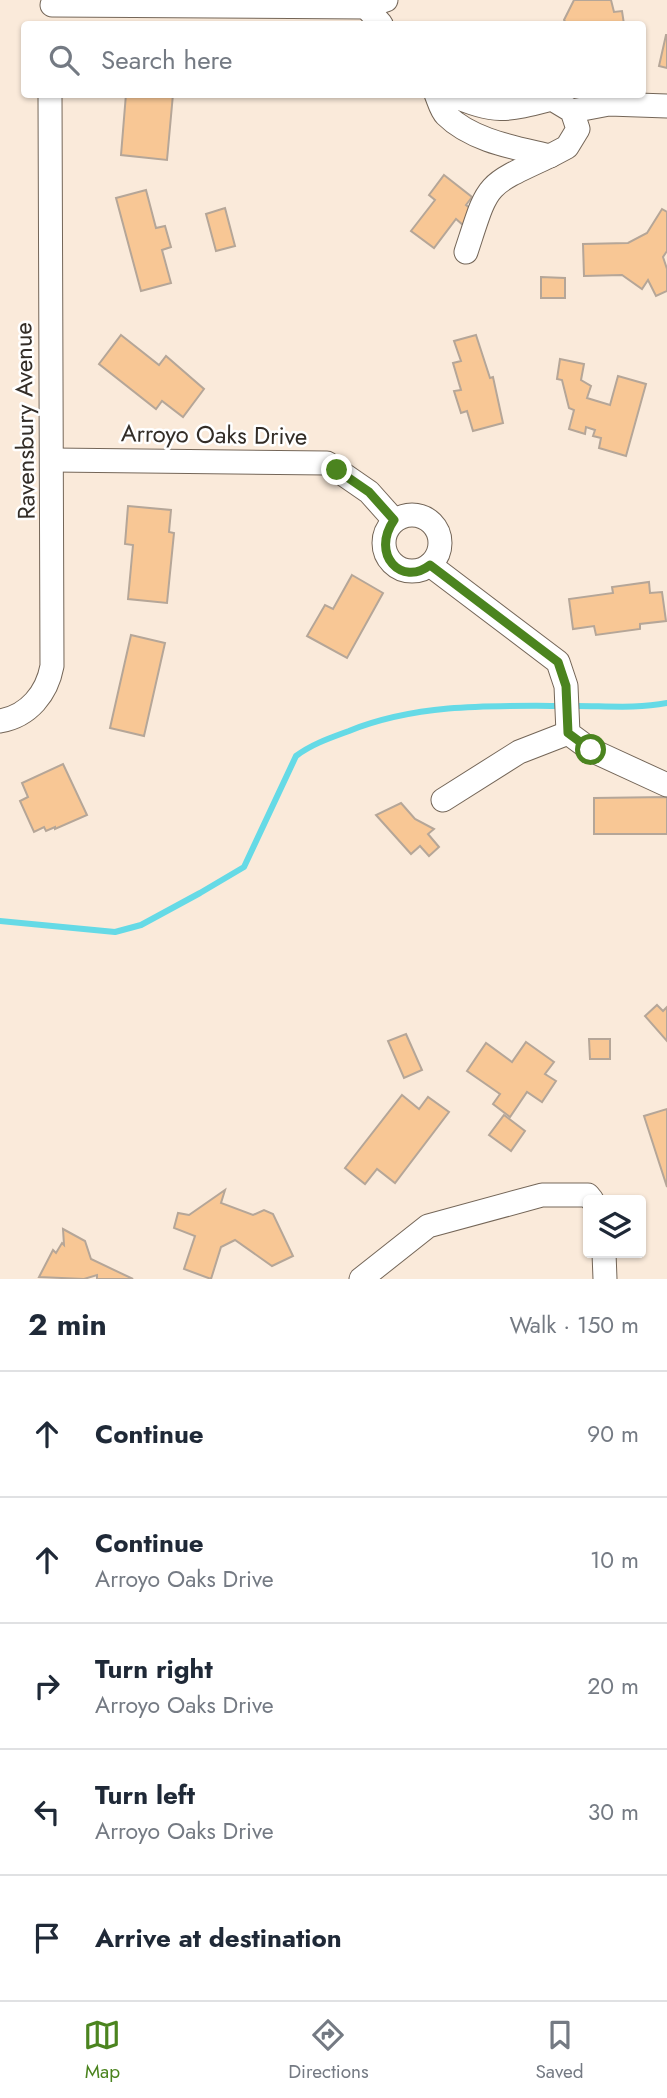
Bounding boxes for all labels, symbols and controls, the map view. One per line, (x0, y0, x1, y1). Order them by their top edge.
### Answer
search box (21, 21, 646, 98)
icon: search (45, 41, 83, 79)
text: Search here (101, 41, 233, 79)
street label: Ravensbury Avenue (5, 322, 44, 520)
street label: Arroyo Oaks Drive (120, 415, 308, 454)
route end (321, 454, 352, 485)
route start (575, 734, 606, 765)
map controls (583, 1195, 646, 1258)
button: layers (583, 1195, 646, 1258)
text: 2 min (28, 1303, 107, 1346)
text: Walk · 150 m (509, 1308, 639, 1342)
icon: ahead (28, 1415, 66, 1453)
text: Continue (95, 1415, 204, 1453)
text: 90 m (587, 1417, 639, 1451)
text: Continue (95, 1524, 204, 1562)
icon: ahead (28, 1541, 66, 1579)
text: 10 m (590, 1543, 639, 1577)
text: Arroyo Oaks Drive (95, 1562, 274, 1596)
text: Turn right (95, 1650, 213, 1688)
icon: right (28, 1667, 66, 1705)
text: 20 m (587, 1669, 639, 1703)
text: Arroyo Oaks Drive (95, 1688, 274, 1722)
text: Turn left (95, 1776, 195, 1814)
icon: left (28, 1793, 66, 1831)
text: 30 m (588, 1795, 639, 1829)
text: Arroyo Oaks Drive (95, 1814, 274, 1848)
icon: arrive (28, 1919, 66, 1957)
text: Arrive at destination (95, 1919, 342, 1957)
tab: Map (83, 2016, 121, 2085)
tab: Directions (288, 2016, 369, 2085)
tab: Saved (535, 2016, 584, 2085)

